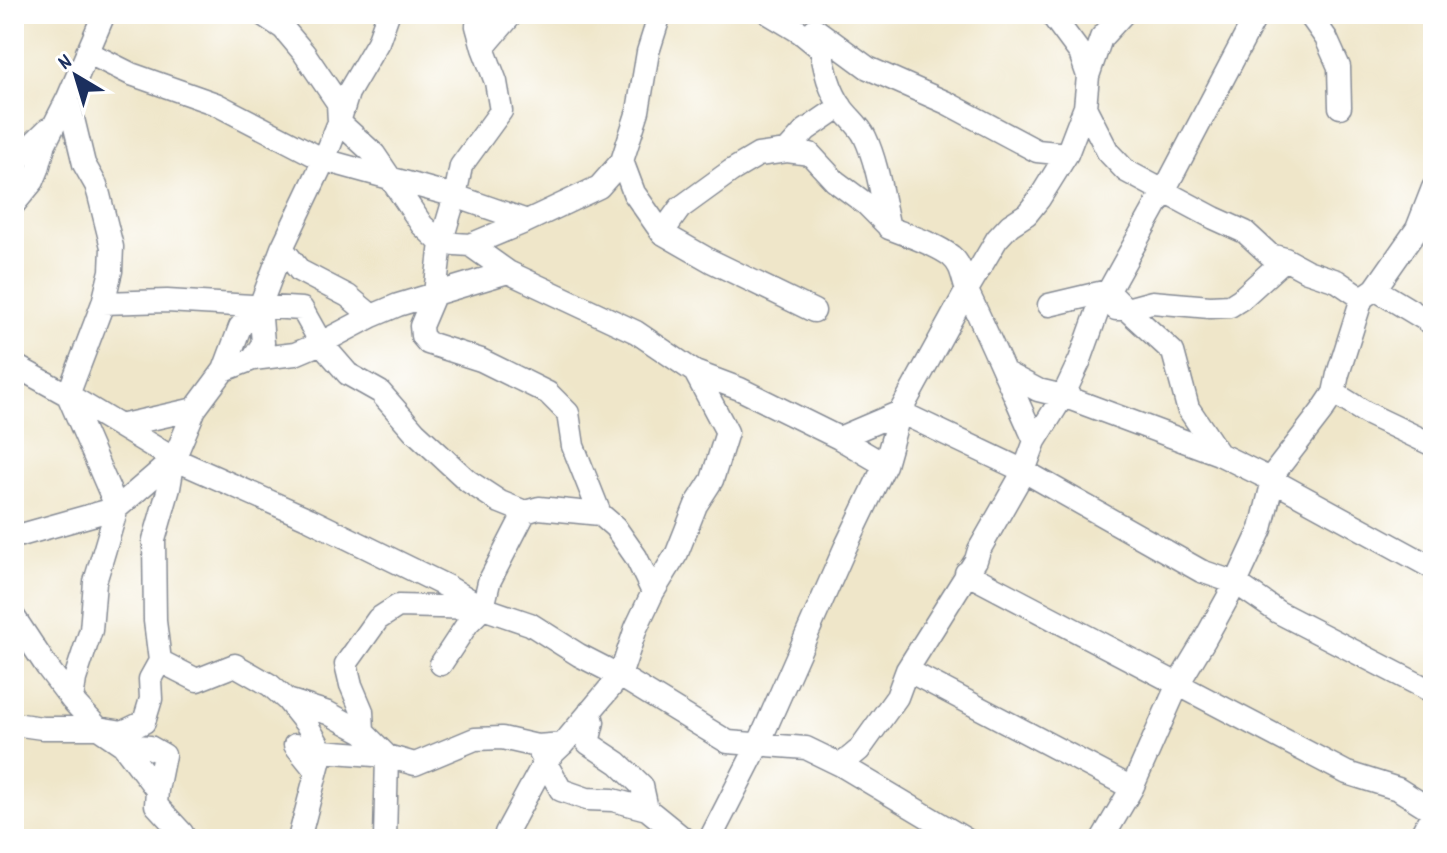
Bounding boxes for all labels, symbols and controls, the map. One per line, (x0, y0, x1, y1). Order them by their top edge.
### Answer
north arrow (36, 36, 116, 116)
text: N (52, 47, 80, 79)

